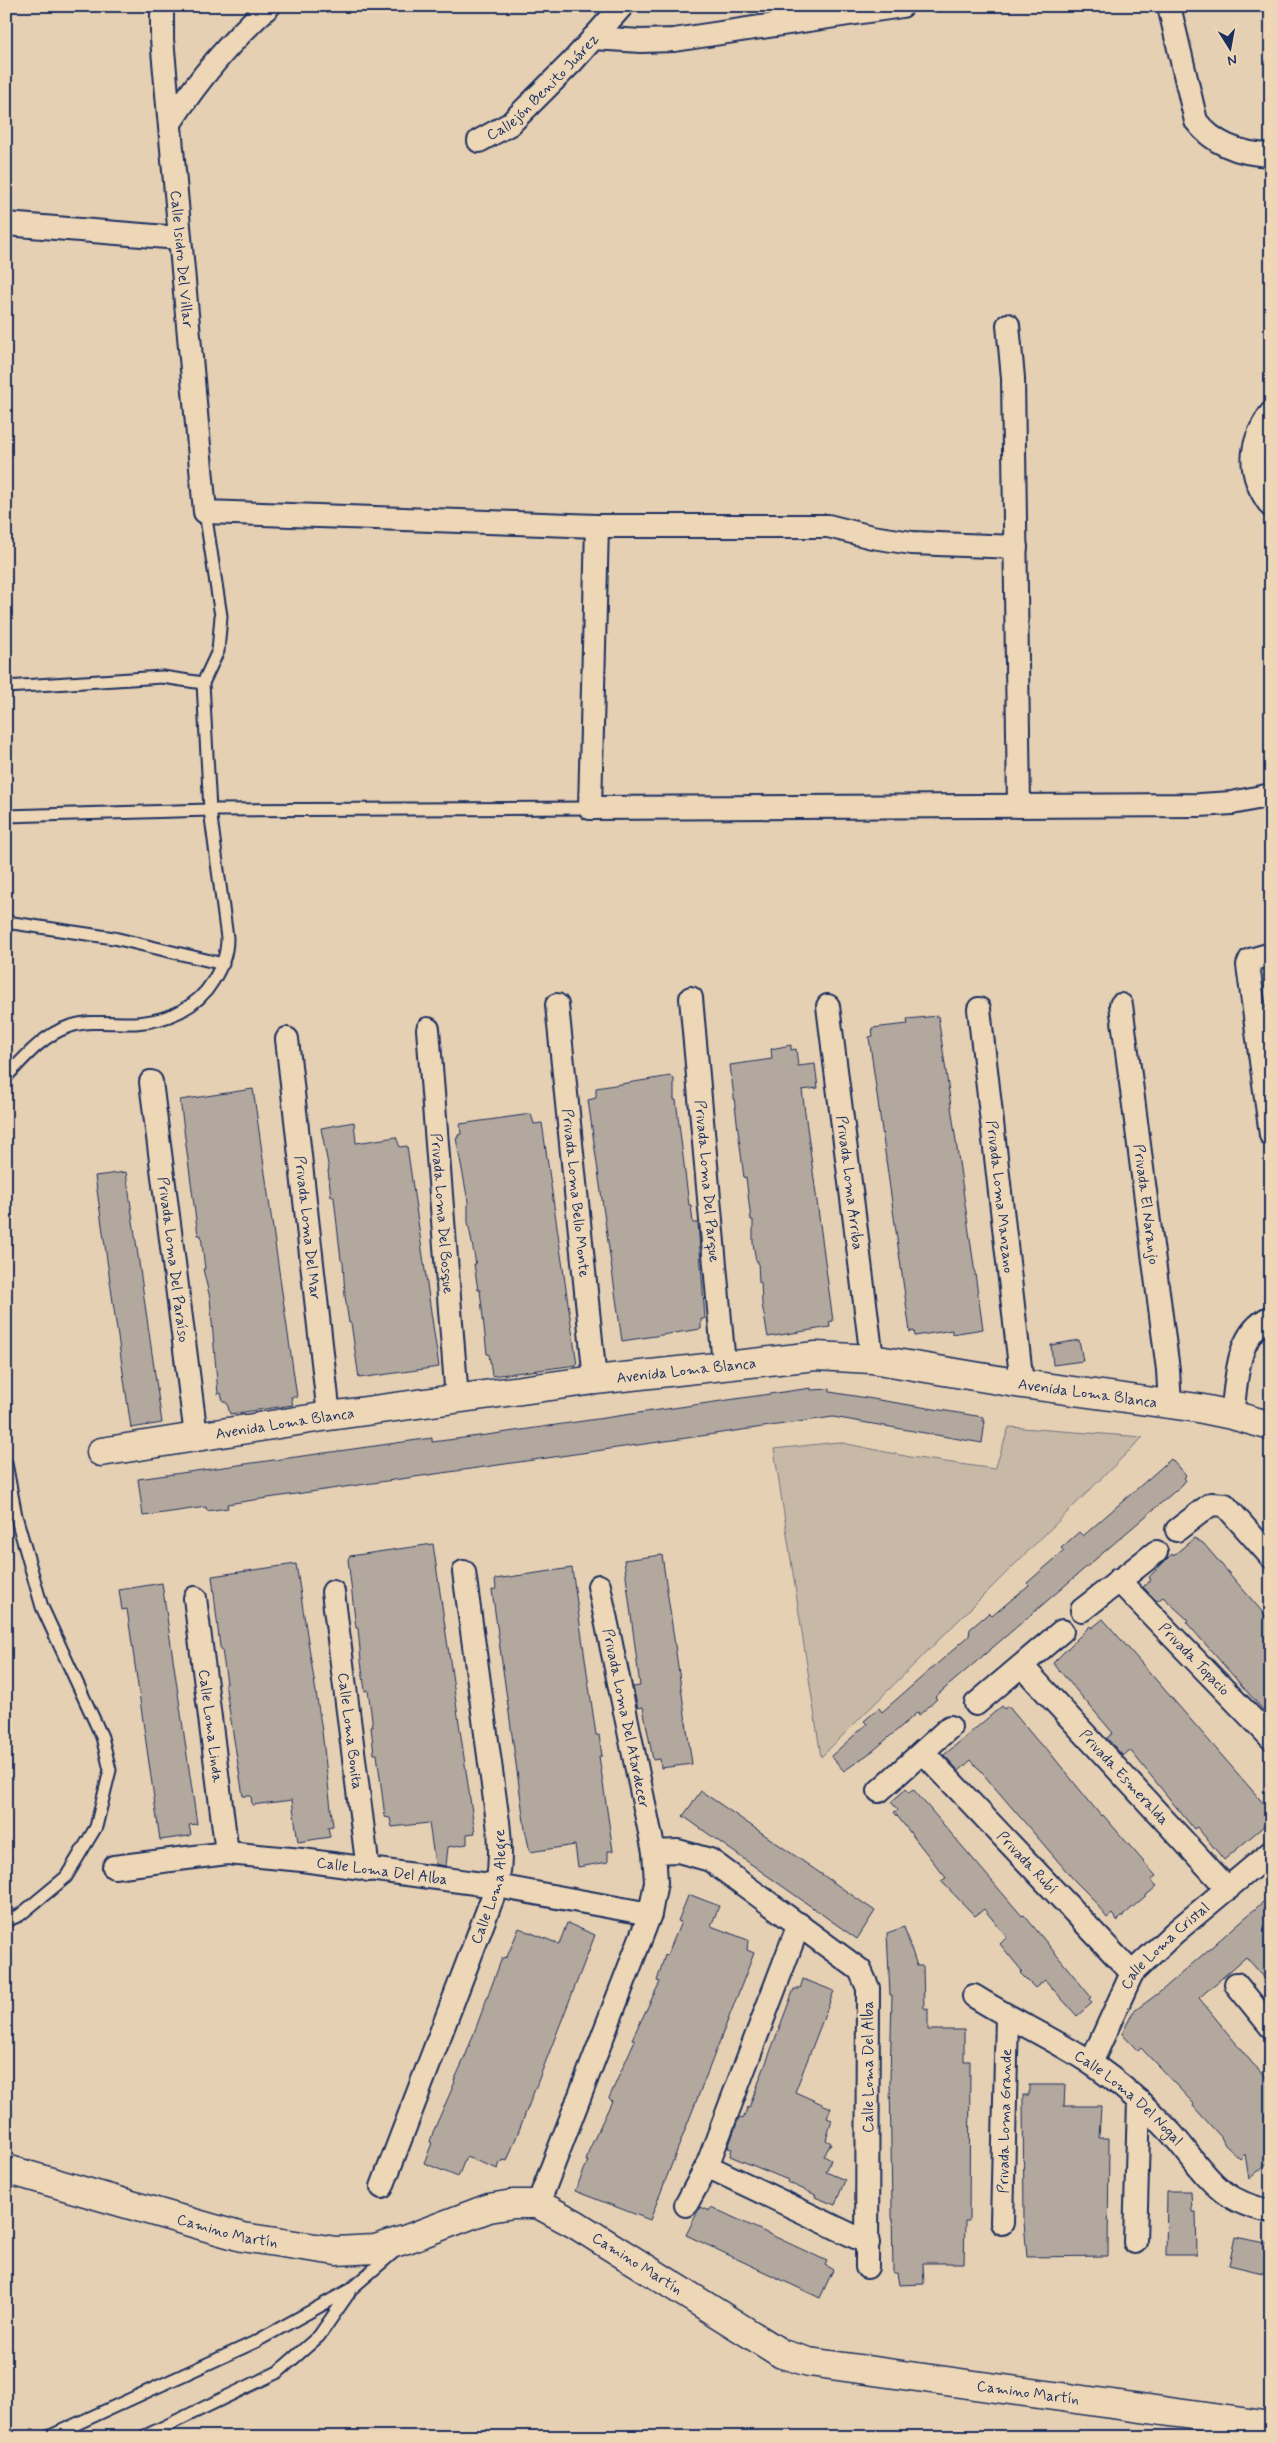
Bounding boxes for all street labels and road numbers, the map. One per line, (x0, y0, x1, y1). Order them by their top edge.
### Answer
street label: Callejón Benito Juárez (483, 30, 604, 146)
street label: Calle Isidro Del Villar (165, 190, 197, 329)
street label: Privada Loma Del Parque (689, 1099, 724, 1263)
street label: Privada Loma Bello Monte (557, 1108, 594, 1278)
street label: Privada Loma Arriba (831, 1114, 867, 1251)
street label: Privada Loma Manzano (981, 1119, 1018, 1274)
street label: Privada Loma Del Bosque (425, 1132, 458, 1295)
street label: Privada El Naranjo (1128, 1143, 1163, 1266)
street label: Privada Loma Del Mar (289, 1155, 325, 1301)
street label: Privada Loma Del Paraíso (152, 1176, 193, 1344)
street label: Avenida Loma Blanca (616, 1354, 757, 1389)
street label: Avenida Loma Blanca (1017, 1375, 1158, 1413)
street label: Avenida Loma Blanca (214, 1404, 356, 1445)
street label: Privada Topacio (1154, 1619, 1234, 1701)
street label: Privada Loma Del Atardecer (597, 1627, 654, 1810)
street label: Calle Loma Linda (193, 1668, 227, 1785)
street label: Calle Loma Bonita (332, 1671, 367, 1791)
street label: Privada Esmeralda (1075, 1726, 1173, 1830)
street label: Privada Rubí (992, 1827, 1061, 1899)
street label: Calle Loma Alegre (467, 1828, 512, 1947)
street label: Calle Loma Del Alba (315, 1853, 449, 1890)
street label: Calle Loma Cristal (1117, 1898, 1214, 1993)
street label: Calle Loma Del Alba (859, 2001, 879, 2133)
street label: Calle Loma Del Nogal (1070, 2046, 1187, 2150)
street label: Privada Loma Grande (994, 2048, 1017, 2194)
street label: Camino Martín (174, 2210, 279, 2253)
street label: Camino Martín (588, 2228, 686, 2300)
street label: Camino Martín (975, 2376, 1080, 2410)

